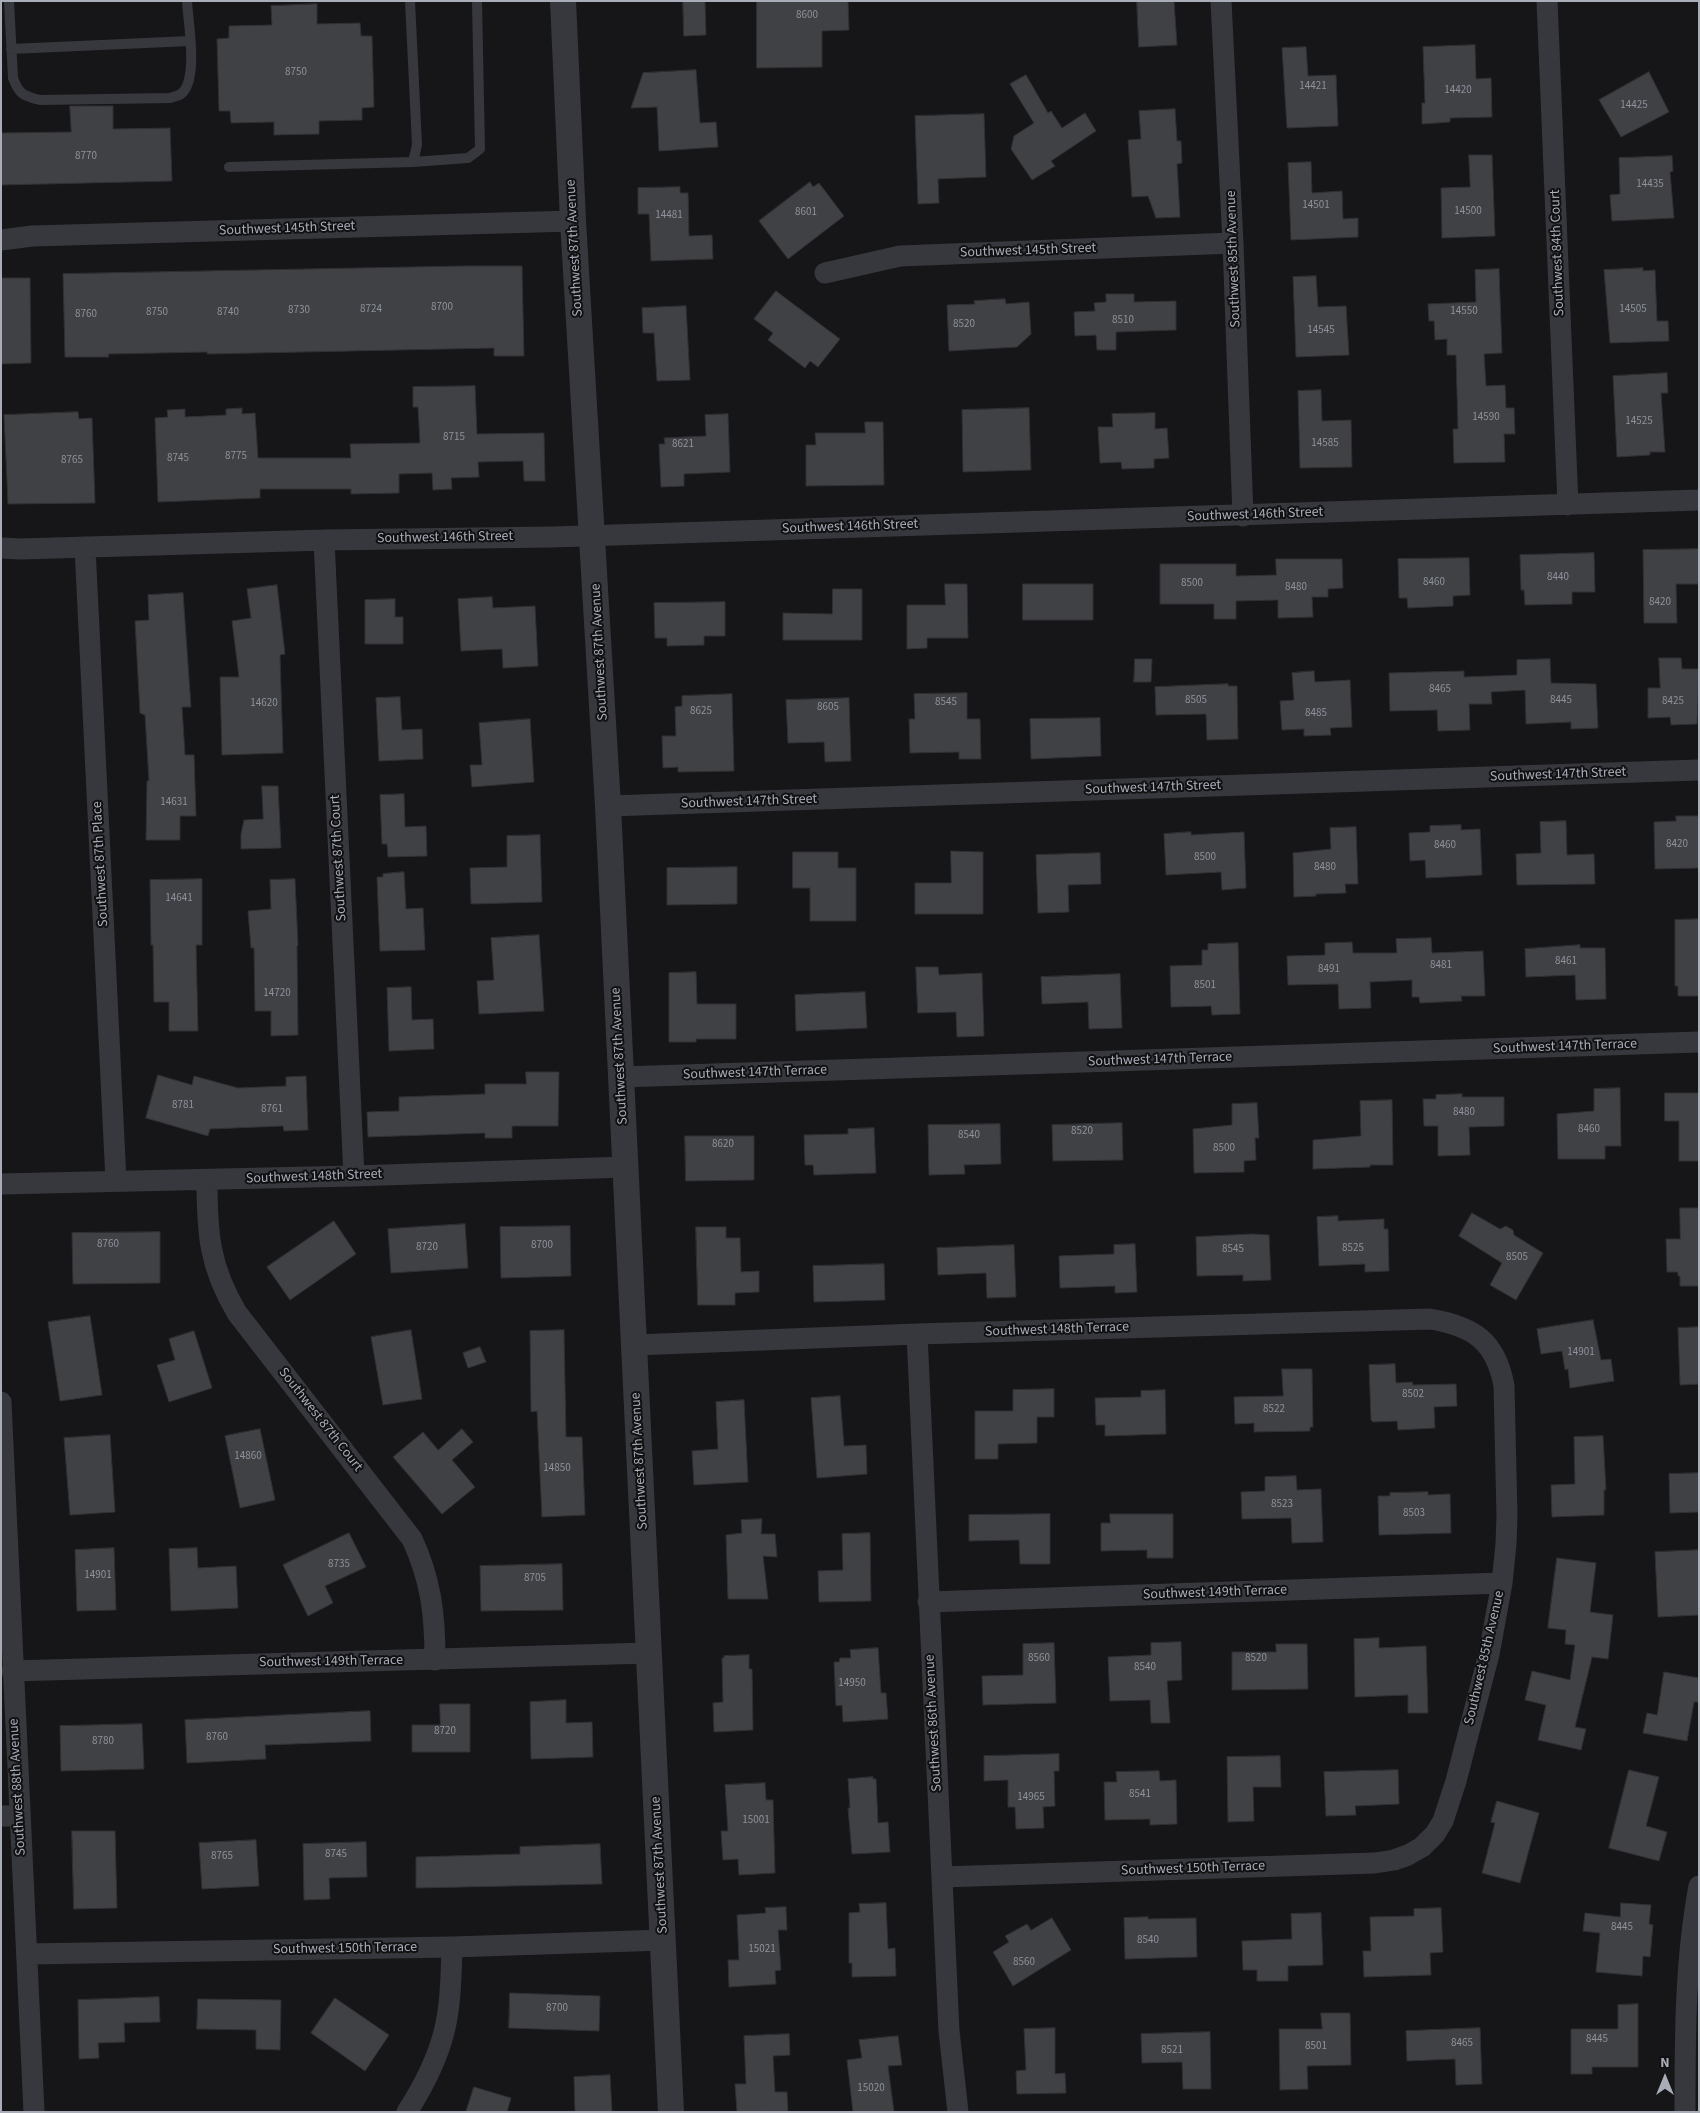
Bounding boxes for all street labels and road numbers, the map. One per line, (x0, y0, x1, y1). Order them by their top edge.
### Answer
street label: Southwest 87th Avenue (563, 179, 587, 317)
street label: Southwest 84th Court (1547, 189, 1569, 317)
street label: Southwest 85th Avenue (1223, 190, 1245, 328)
street label: Southwest 145th Street (219, 218, 355, 240)
street label: Southwest 145th Street (960, 240, 1096, 262)
street label: Southwest 146th Street (1187, 504, 1323, 526)
street label: Southwest 146th Street (782, 516, 918, 538)
street label: Southwest 146th Street (377, 528, 513, 548)
street label: Southwest 87th Avenue (588, 583, 612, 721)
street label: Southwest 147th Street (1490, 764, 1626, 786)
street label: Southwest 147th Street (1085, 777, 1221, 799)
street label: Southwest 147th Street (681, 791, 817, 813)
street label: Southwest 87th Court (327, 794, 351, 922)
street label: Southwest 87th Place (89, 801, 113, 927)
street label: Southwest 87th Avenue (608, 987, 632, 1125)
street label: Southwest 147th Terrace (1493, 1036, 1637, 1058)
street label: Southwest 147th Terrace (1088, 1049, 1232, 1071)
street label: Southwest 147th Terrace (683, 1062, 827, 1084)
street label: Southwest 148th Street (246, 1166, 382, 1188)
street label: Southwest 148th Terrace (985, 1319, 1129, 1341)
street label: Southwest 87th Court (274, 1365, 366, 1475)
street label: Southwest 87th Avenue (628, 1392, 652, 1530)
street label: Southwest 149th Terrace (1143, 1582, 1287, 1604)
street label: Southwest 85th Avenue (1461, 1589, 1509, 1727)
street label: Southwest 149th Terrace (259, 1652, 403, 1672)
street label: Southwest 86th Avenue (922, 1654, 946, 1792)
street label: Southwest 88th Avenue (6, 1718, 30, 1856)
street label: Southwest 87th Avenue (648, 1796, 672, 1934)
street label: Southwest 150th Terrace (1121, 1858, 1265, 1880)
street label: Southwest 150th Terrace (273, 1939, 417, 1959)

